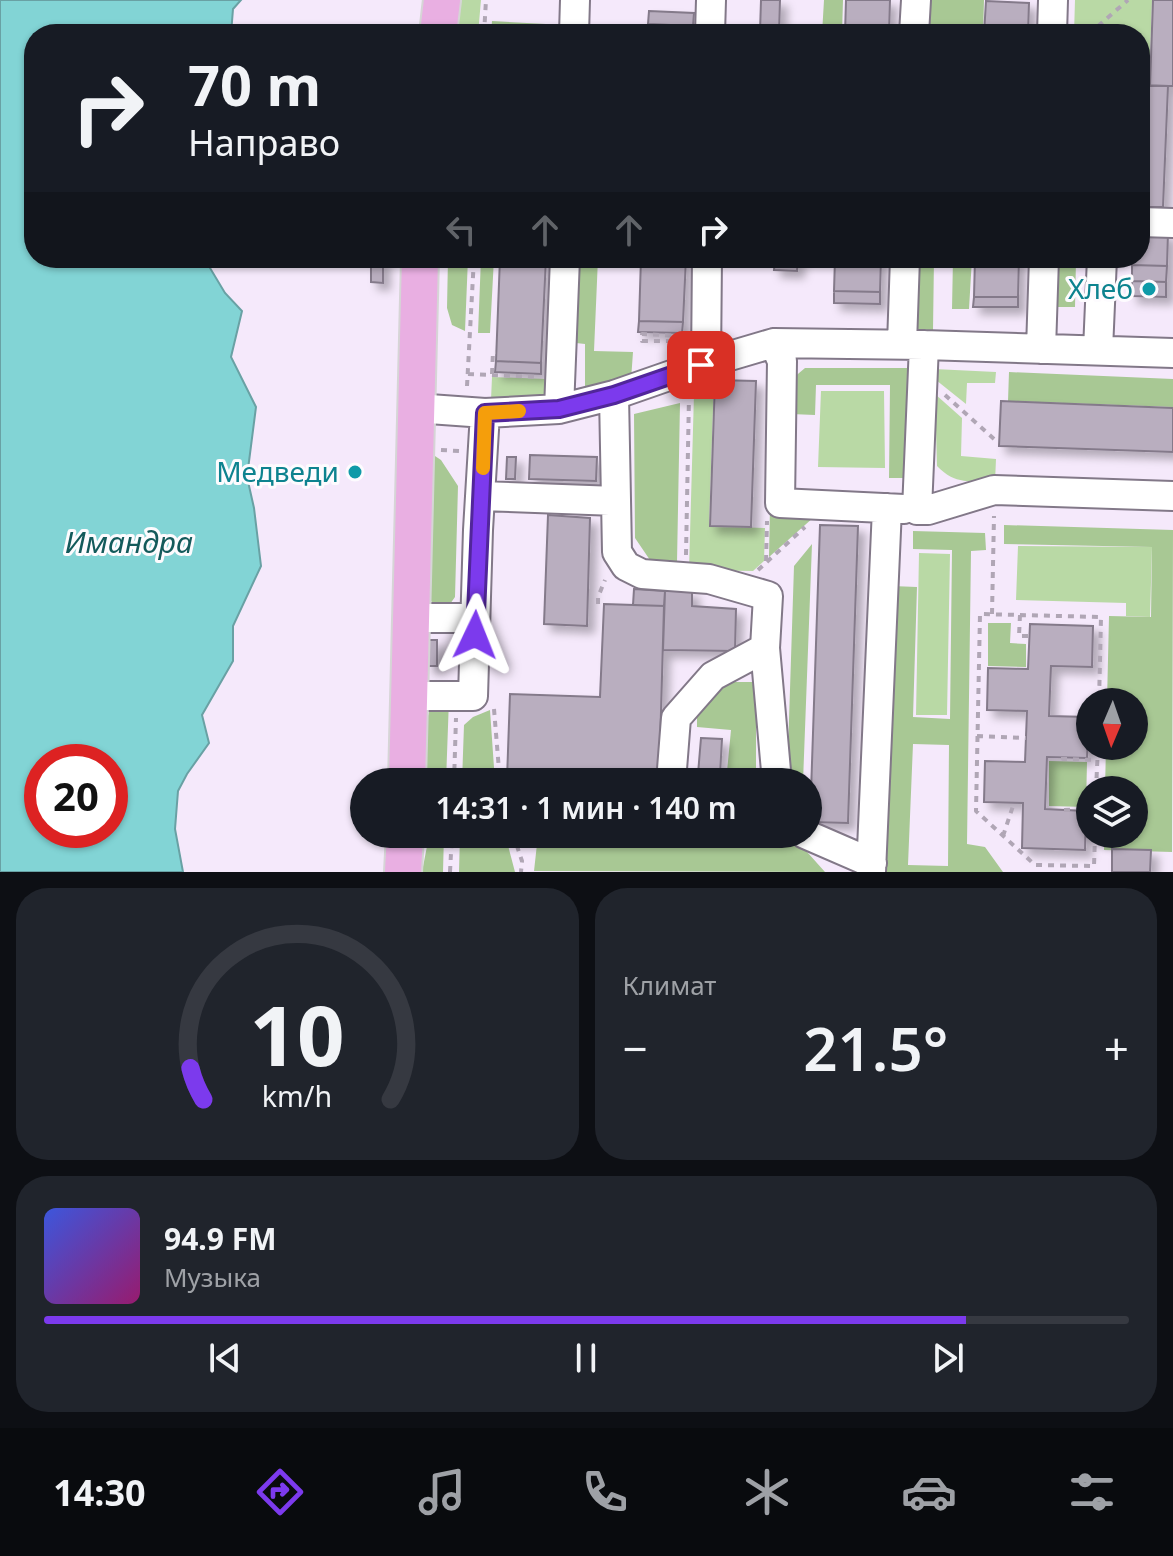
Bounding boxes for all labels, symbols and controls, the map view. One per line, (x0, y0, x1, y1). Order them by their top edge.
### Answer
text: 70 m (188, 46, 321, 122)
icon: right (56, 56, 160, 160)
text: Направо (188, 118, 340, 167)
icon: left (439, 208, 483, 252)
icon: ahead (523, 208, 567, 252)
icon: ahead (607, 208, 651, 252)
icon: right (691, 208, 735, 252)
place label: Хлеб (1068, 269, 1133, 307)
marker: Хлеб (1140, 280, 1158, 298)
pin (667, 331, 735, 399)
icon: arrive (679, 343, 723, 387)
place label: Медведи (216, 452, 339, 490)
marker: Медведи (346, 463, 364, 481)
water label: Имандра (65, 521, 193, 562)
position arrow (433, 593, 517, 677)
north arrow (1076, 688, 1148, 760)
map controls (1076, 688, 1148, 848)
speed limit sign: 20 (24, 744, 128, 848)
button: layers (1076, 776, 1148, 848)
text: 14:31 · 1 мин · 140 m (436, 787, 736, 828)
text: Климат (623, 967, 716, 1003)
text: 10 (250, 977, 345, 1090)
text: 21.5° (803, 1007, 948, 1089)
text: − (623, 1018, 648, 1078)
text: + (1104, 1018, 1129, 1078)
text: km/h (262, 1076, 332, 1115)
text: 94.9 FM (164, 1218, 276, 1259)
text: Музыка (164, 1259, 261, 1295)
icon: previous (203, 1336, 247, 1380)
icon: pause (564, 1336, 608, 1380)
icon: next (926, 1336, 970, 1380)
icon: directions (252, 1464, 308, 1520)
icon: music (414, 1464, 470, 1520)
icon: phone (577, 1464, 633, 1520)
icon: climate (739, 1464, 795, 1520)
icon: car (901, 1464, 957, 1520)
icon: filters (1064, 1464, 1120, 1520)
text: 14:30 (53, 1468, 146, 1517)

